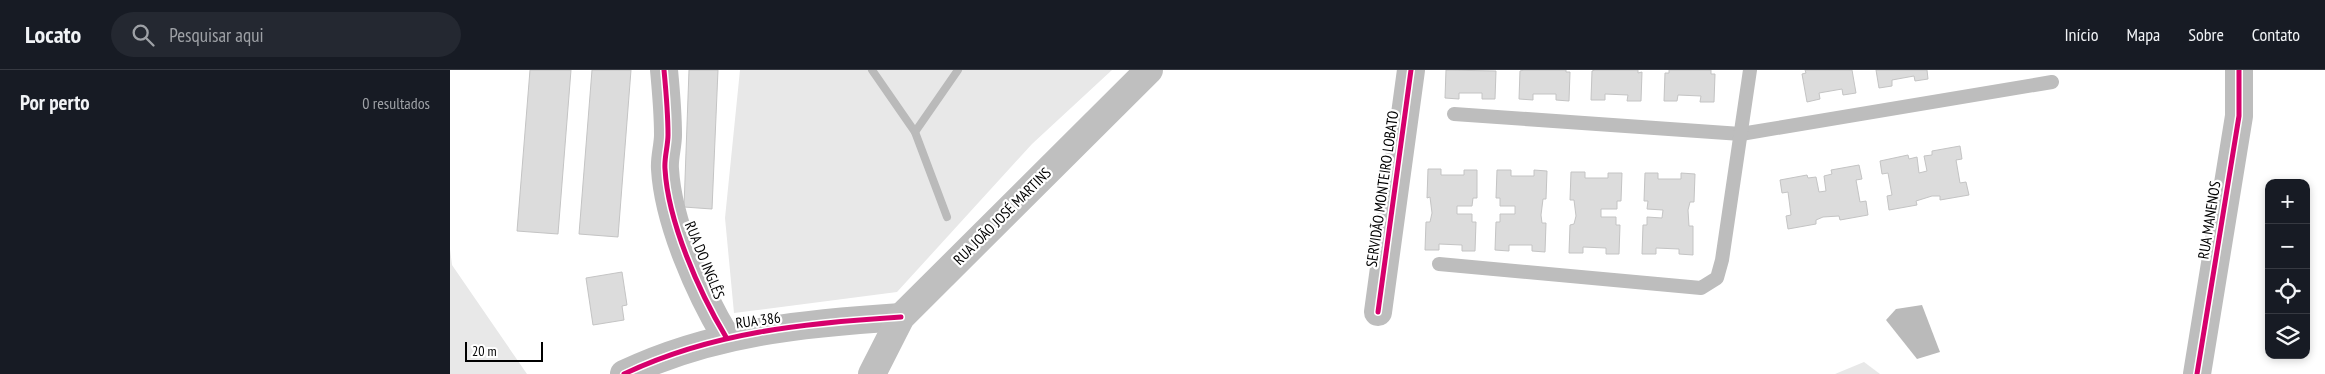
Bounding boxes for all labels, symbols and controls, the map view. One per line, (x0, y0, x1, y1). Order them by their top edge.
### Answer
search box (111, 12, 461, 57)
text: Locato (25, 19, 81, 50)
icon: search (129, 21, 157, 49)
text: Pesquisar aqui (169, 23, 264, 47)
text: Início (2064, 23, 2098, 46)
text: Mapa (2126, 23, 2160, 46)
text: Sobre (2188, 23, 2224, 46)
text: Contato (2252, 23, 2300, 46)
text: Por perto (20, 89, 90, 116)
text: 0 resultados (362, 93, 430, 113)
street label: SERVIDÃO MONTEIRO LOBATO (1362, 110, 1402, 268)
street label: RUA JOÃO JOSÉ MARTINS (949, 163, 1055, 269)
map controls (2265, 179, 2310, 359)
button: + (2265, 179, 2310, 224)
street label: RUA MANENOS (2193, 180, 2225, 260)
street label: RUA DO INGLÊS (681, 218, 729, 302)
button: − (2265, 224, 2310, 269)
button: locate (2265, 269, 2310, 314)
street label: RUA 386 (734, 307, 782, 333)
button: layers (2265, 314, 2310, 359)
scale bar (465, 339, 542, 362)
text: 20 m (472, 342, 497, 360)

